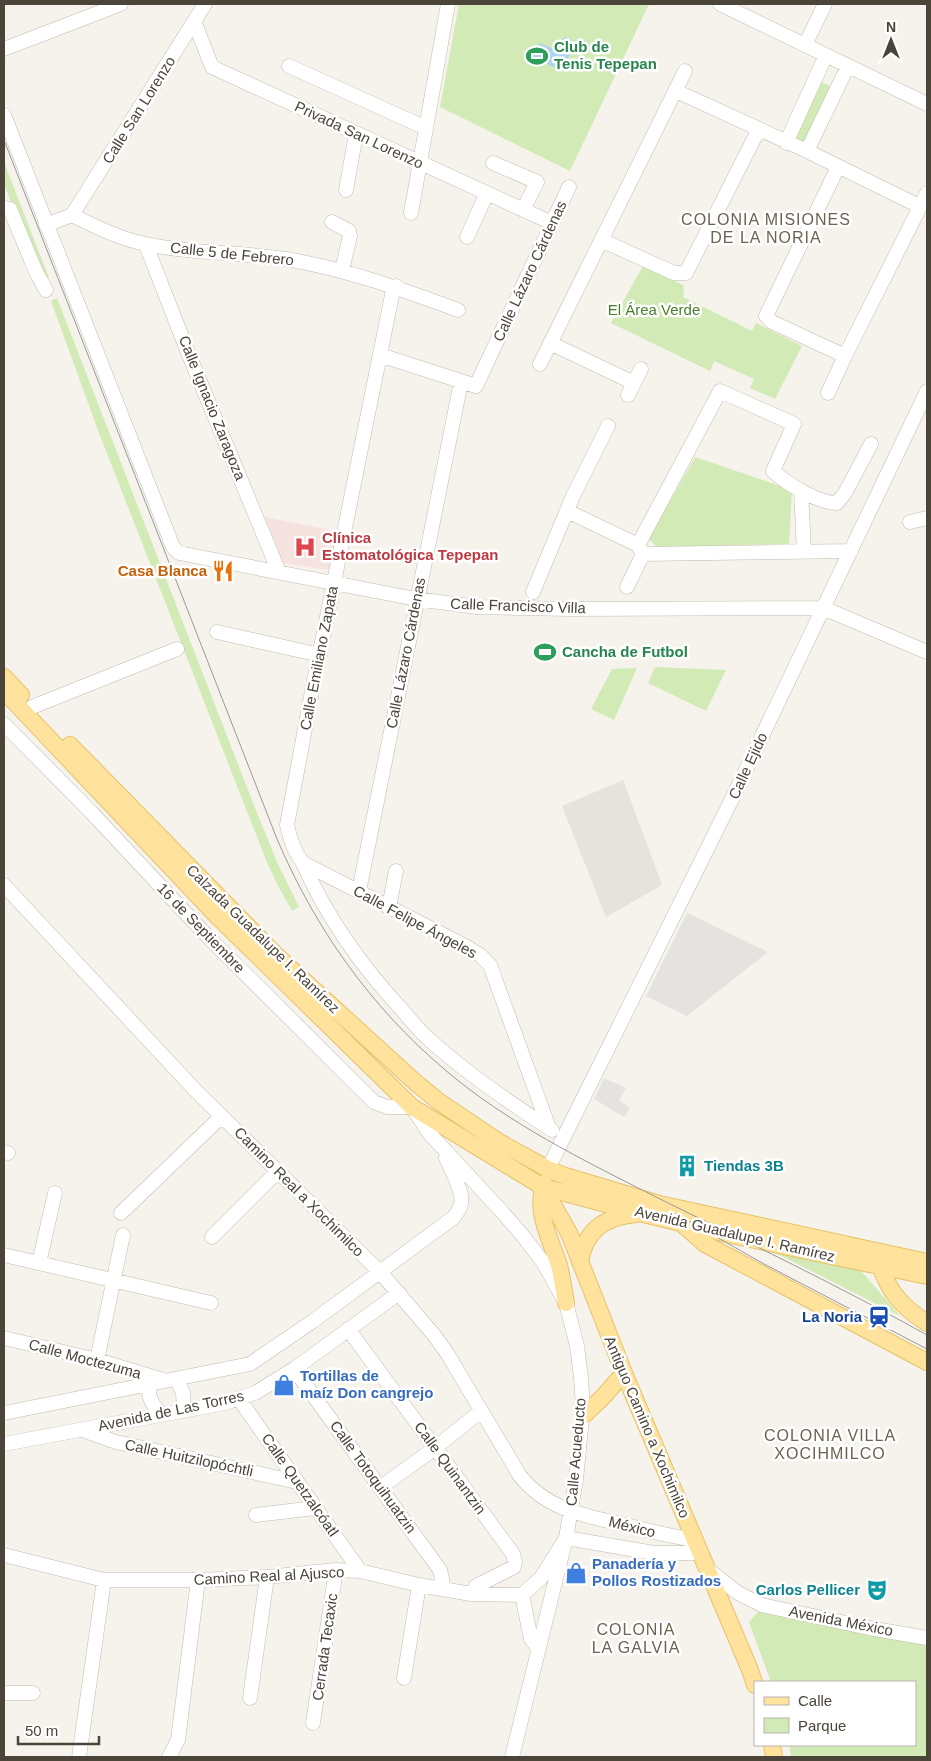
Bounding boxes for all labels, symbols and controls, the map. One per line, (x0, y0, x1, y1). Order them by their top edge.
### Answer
north arrow (866, 15, 916, 65)
text: N (886, 19, 896, 35)
place label: Club de Tenis Tepepan (554, 38, 657, 72)
sports icon: Club de Tenis Tepepan (524, 43, 550, 69)
street label: Calle San Lorenzo (99, 53, 178, 167)
street label: Privada San Lorenzo (292, 97, 426, 172)
street label: Calle Lázaro Cárdenas (489, 198, 570, 344)
district label: COLONIA MISIONES DE LA NORIA (681, 211, 851, 246)
street label: Calle 5 de Febrero (169, 239, 295, 268)
park label: El Área Verde (608, 301, 700, 318)
street label: Calle Ignacio Zaragoza (176, 333, 249, 483)
place label: Clínica Estomatológica Tepepan (322, 529, 498, 563)
hospital icon: Clínica Estomatológica Tepepan (292, 534, 318, 560)
restaurant icon: Casa Blanca (210, 558, 236, 584)
place label: Casa Blanca (118, 562, 208, 579)
street label: Calle Lázaro Cárdenas (383, 576, 428, 730)
street label: Calle Emiliano Zapata (296, 584, 341, 732)
street label: Calle Francisco Villa (450, 595, 587, 616)
sports icon: Cancha de Futbol (532, 639, 558, 665)
place label: Cancha de Futbol (562, 643, 688, 660)
street label: Calle Ejido (725, 730, 770, 802)
street label: Calzada Guadalupe I. Ramírez (183, 861, 343, 1016)
street label: 16 de Septiembre (154, 879, 249, 976)
street label: Calle Felipe Ángeles (351, 882, 480, 961)
street label: Camino Real a Xochimilco (231, 1123, 368, 1260)
building icon: Tiendas 3B (674, 1153, 700, 1179)
place label: Tiendas 3B (704, 1157, 784, 1174)
street label: Avenida Guadalupe I. Ramírez (633, 1202, 837, 1265)
station icon: La Noria (866, 1304, 892, 1330)
place label: La Noria (802, 1308, 863, 1325)
street label: Antiguo Camino a Xochimilco (601, 1333, 694, 1520)
street label: Calle Moctezuma (27, 1335, 144, 1382)
place label: Tortillas de maíz Don cangrejo (300, 1367, 433, 1401)
shop icon: Tortillas de maíz Don cangrejo (271, 1372, 297, 1398)
street label: Avenida de Las Torres (96, 1387, 245, 1434)
street label: Calle Acueducto (562, 1397, 589, 1507)
street label: Calle Totoquihuatzin (327, 1417, 420, 1536)
street label: Calle Quinantzin (411, 1418, 490, 1517)
district label: COLONIA VILLA XOCIHMILCO (764, 1427, 896, 1462)
street label: Calle Quetzalcóatl (259, 1430, 342, 1539)
street label: Calle Huitzilopóchtli (123, 1436, 255, 1479)
street label: México (607, 1513, 657, 1541)
place label: Panadería y Pollos Rostizados (592, 1555, 721, 1589)
shop icon: Panadería y Pollos Rostizados (563, 1560, 589, 1586)
street label: Camino Real al Ajusco (193, 1563, 345, 1588)
theatre icon: Carlos Pellicer (864, 1577, 890, 1603)
place label: Carlos Pellicer (756, 1581, 860, 1598)
street label: Cerrada Tecaxic (309, 1592, 341, 1702)
street label: Avenida México (788, 1602, 895, 1639)
district label: COLONIA LA GALVIA (592, 1621, 680, 1656)
legend (754, 1681, 916, 1746)
text: Calle (798, 1692, 832, 1709)
scale bar (18, 1714, 99, 1746)
text: Parque (798, 1717, 846, 1734)
text: 50 m (25, 1722, 58, 1739)

